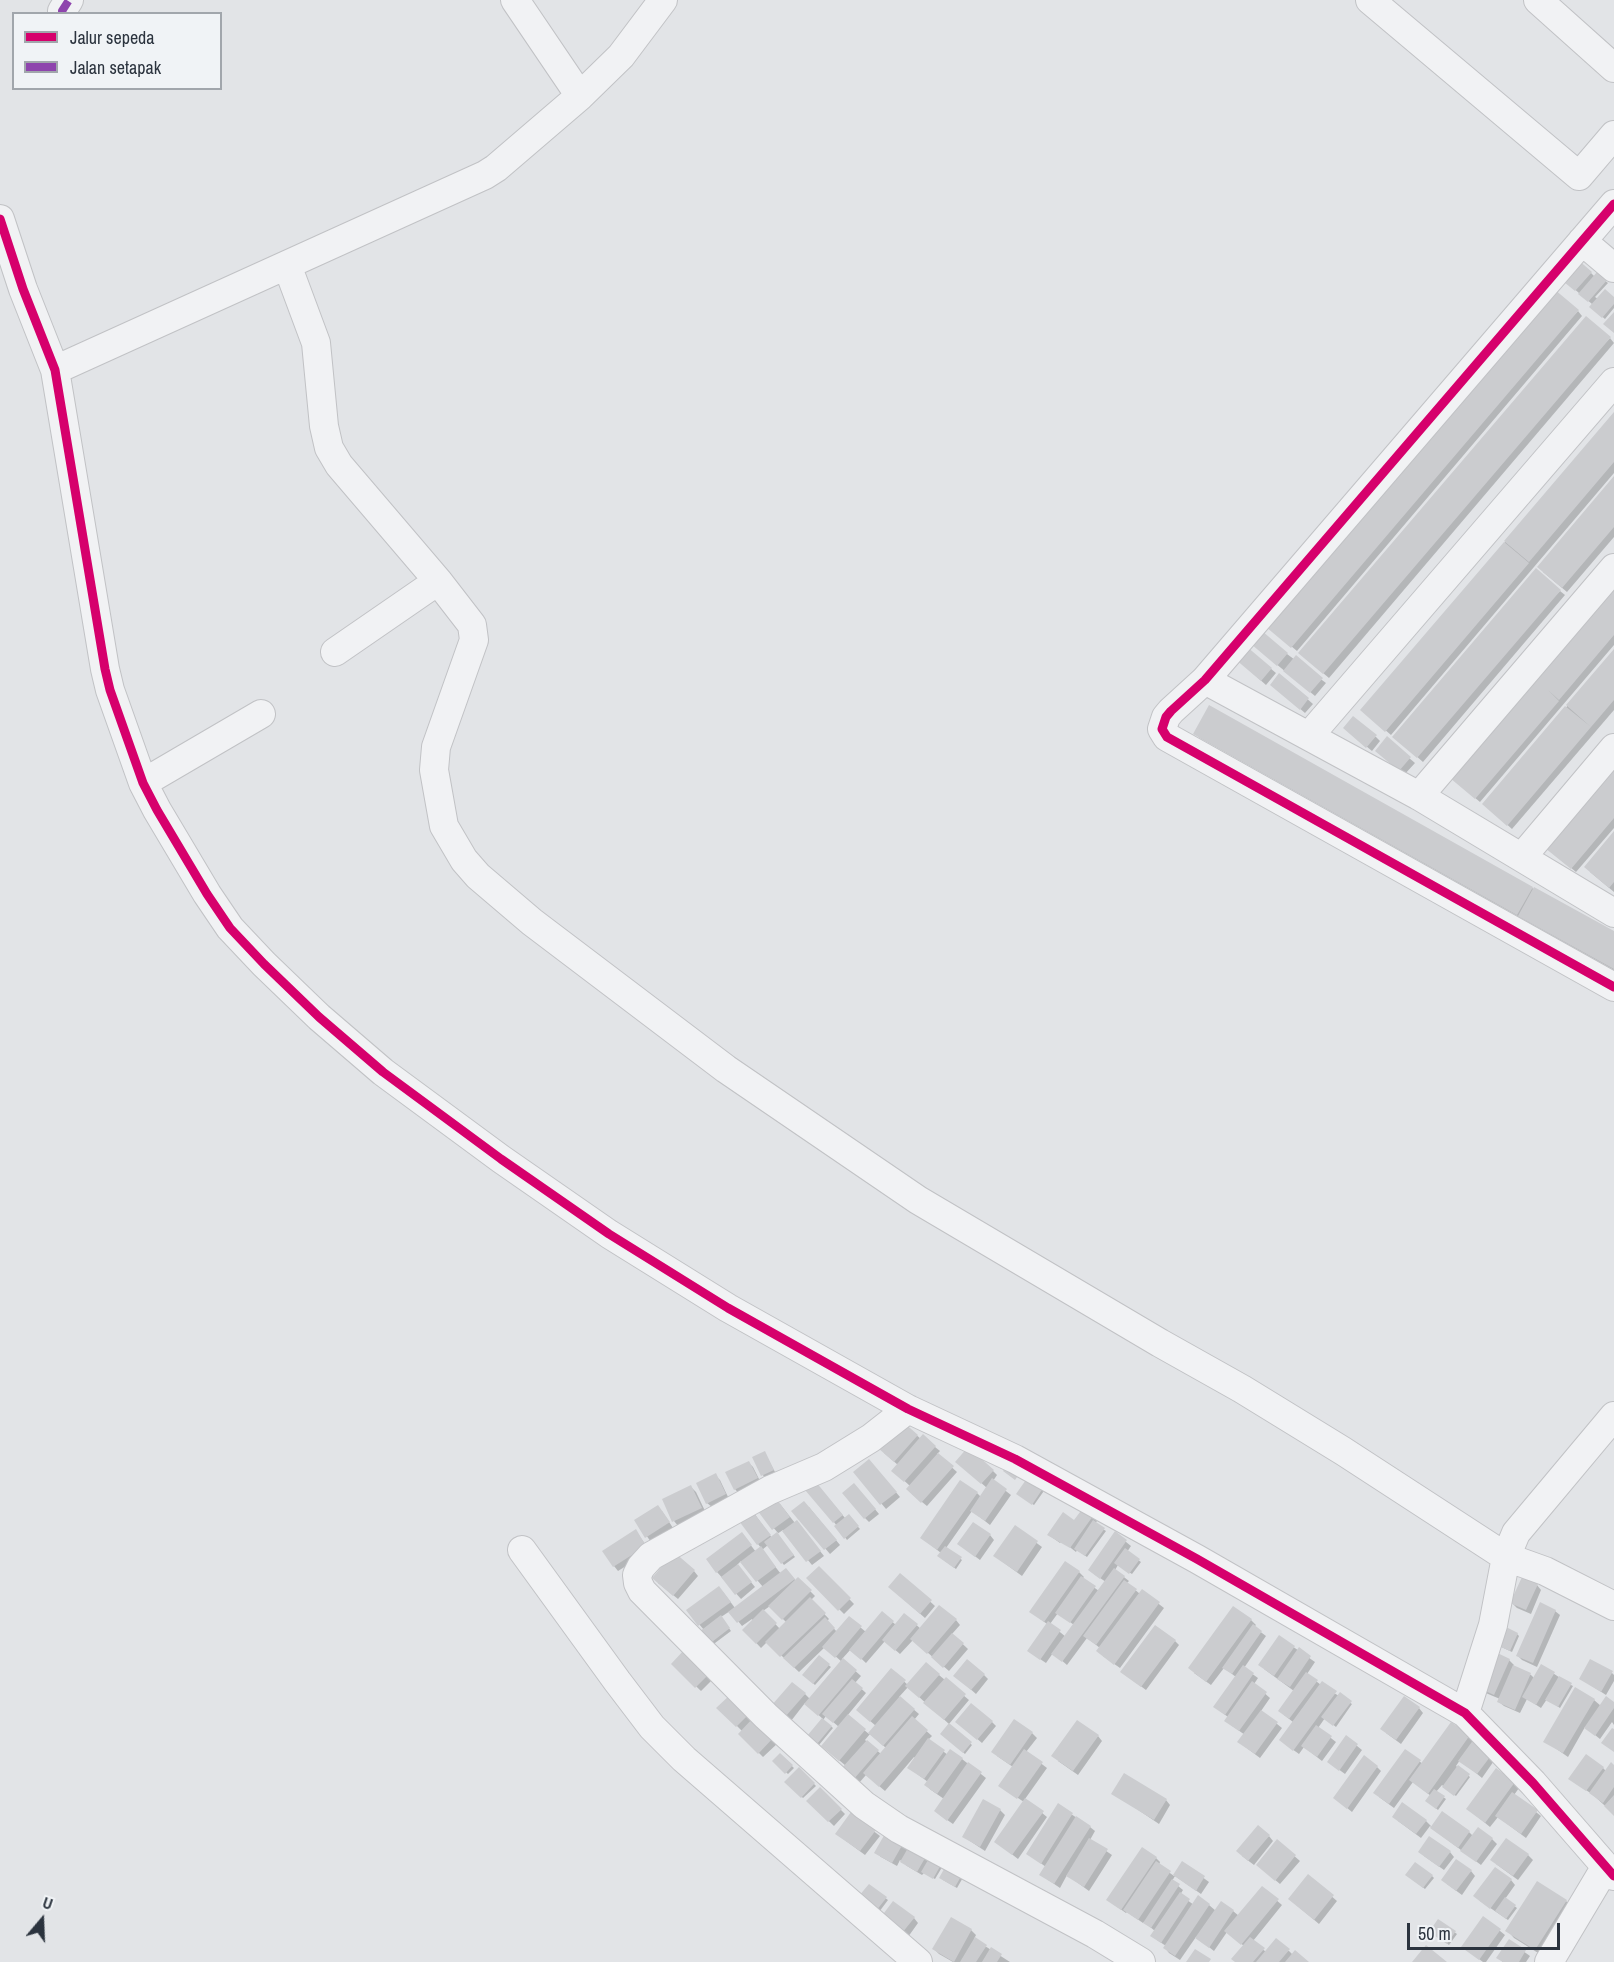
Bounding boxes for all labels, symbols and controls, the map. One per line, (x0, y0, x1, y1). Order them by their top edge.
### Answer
legend (12, 12, 222, 90)
text: Jalur sepeda (70, 25, 155, 50)
text: Jalan setapak (70, 55, 161, 80)
north arrow (12, 1890, 72, 1950)
text: U (40, 1891, 56, 1915)
scale bar (1410, 1911, 1563, 1949)
text: 50 m (1418, 1921, 1451, 1946)

